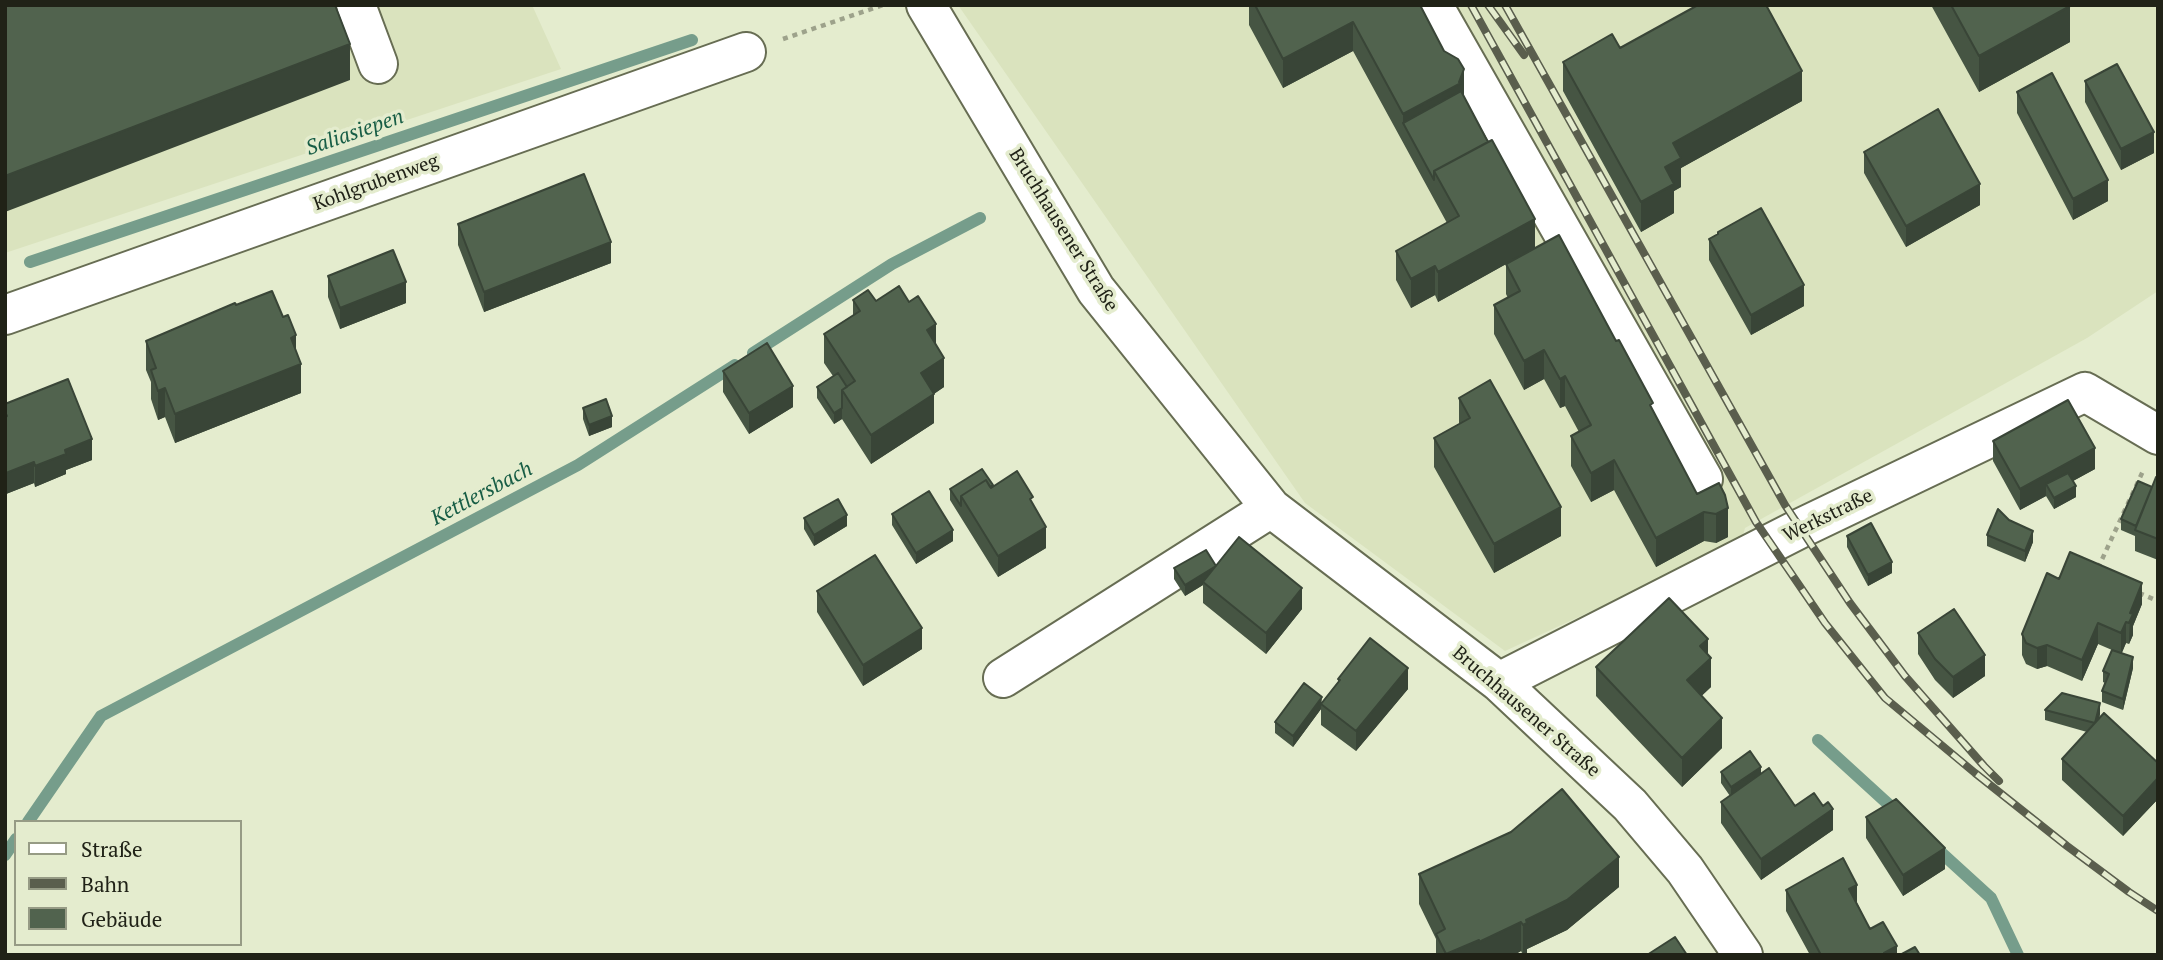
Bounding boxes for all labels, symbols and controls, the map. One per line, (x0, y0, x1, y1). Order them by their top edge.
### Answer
water label: Saliasiepen (303, 105, 407, 161)
street label: Bruchhausener Straße (1004, 144, 1122, 316)
street label: Kohlgrubenweg (310, 150, 442, 216)
water label: Kettlersbach (427, 457, 537, 531)
street label: Werkstraße (1779, 484, 1877, 548)
street label: Bruchhausener Straße (1448, 642, 1604, 782)
legend (14, 820, 242, 946)
text: Straße (81, 835, 143, 863)
text: Bahn (81, 870, 129, 898)
text: Gebäude (81, 905, 162, 933)

